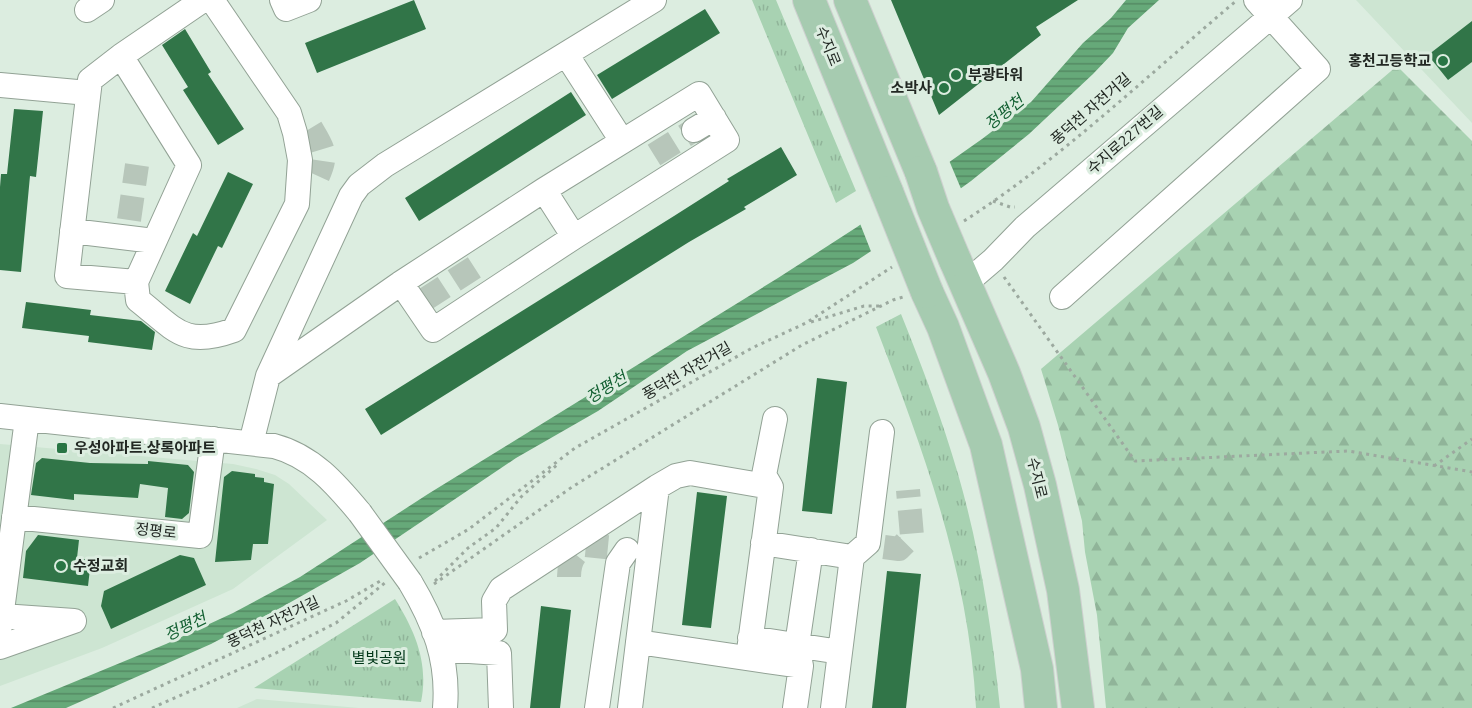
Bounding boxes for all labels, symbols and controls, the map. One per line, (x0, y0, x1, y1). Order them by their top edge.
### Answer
street label: 수지로 (813, 23, 844, 68)
place label: 홍천고등학교 (1348, 52, 1431, 69)
marker: 홍천고등학교 (1436, 54, 1450, 68)
place label: 부광타워 (968, 66, 1023, 83)
marker: 부광타워 (949, 68, 963, 82)
street label: 풍덕천 자전거길 (1047, 69, 1134, 148)
place label: 소박사 (891, 79, 932, 96)
marker: 소박사 (937, 81, 951, 95)
water label: 정평천 (981, 90, 1029, 133)
street label: 수지로227번길 (1083, 102, 1166, 177)
street label: 풍덕천 자전거길 (639, 338, 734, 403)
water label: 정평천 (583, 366, 631, 406)
place label: 우성아파트.상록아파트 (74, 439, 216, 456)
marker: 우성아파트.상록아파트 (55, 441, 69, 455)
street label: 수지로 (1024, 456, 1051, 500)
street label: 정평로 (135, 520, 178, 541)
place label: 수정교회 (73, 557, 128, 574)
marker: 수정교회 (54, 559, 68, 573)
street label: 풍덕천 자전거길 (224, 593, 322, 650)
water label: 정평천 (161, 607, 211, 644)
park label: 별빛공원 (351, 649, 407, 666)

